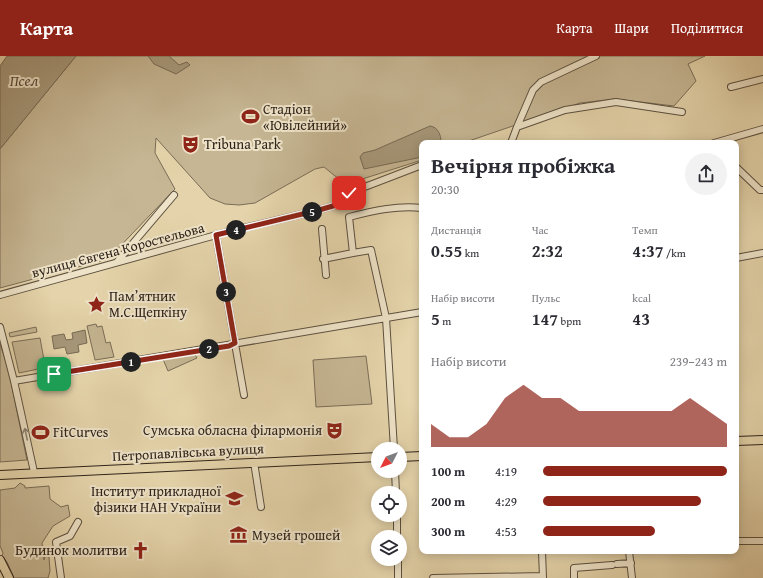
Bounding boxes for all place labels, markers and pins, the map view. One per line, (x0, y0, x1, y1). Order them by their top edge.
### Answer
place label: Стадіон «Ювілейний» (263, 99, 347, 135)
sports icon: Стадіон «Ювілейний» (240, 107, 260, 127)
theatre icon: Tribuna Park (181, 134, 201, 154)
place label: Tribuna Park (204, 134, 282, 154)
pin (332, 176, 366, 210)
pin: 5 (302, 202, 322, 222)
pin: 4 (226, 220, 246, 240)
pin: 3 (216, 282, 236, 302)
place label: Пам’ятник М.С.Щепкіну (109, 286, 187, 322)
place icon: Пам’ятник М.С.Щепкіну (86, 294, 106, 314)
pin: 2 (199, 339, 219, 359)
pin: 1 (121, 352, 141, 372)
pin (37, 357, 71, 391)
place label: Сумська обласна філармонія (143, 420, 322, 440)
theatre icon: Сумська обласна філармонія (325, 420, 345, 440)
sports icon: FitCurves (30, 422, 50, 442)
place label: FitCurves (53, 422, 108, 442)
place label: Інститут прикладної фізики НАН України (91, 481, 222, 517)
school or university icon: Інститут прикладної фізики НАН України (224, 489, 244, 509)
museum icon: Музей грошей (229, 525, 249, 545)
place label: Музей грошей (252, 525, 340, 545)
place label: Будинок молитви (15, 540, 127, 560)
church icon: Будинок молитви (130, 540, 150, 560)

